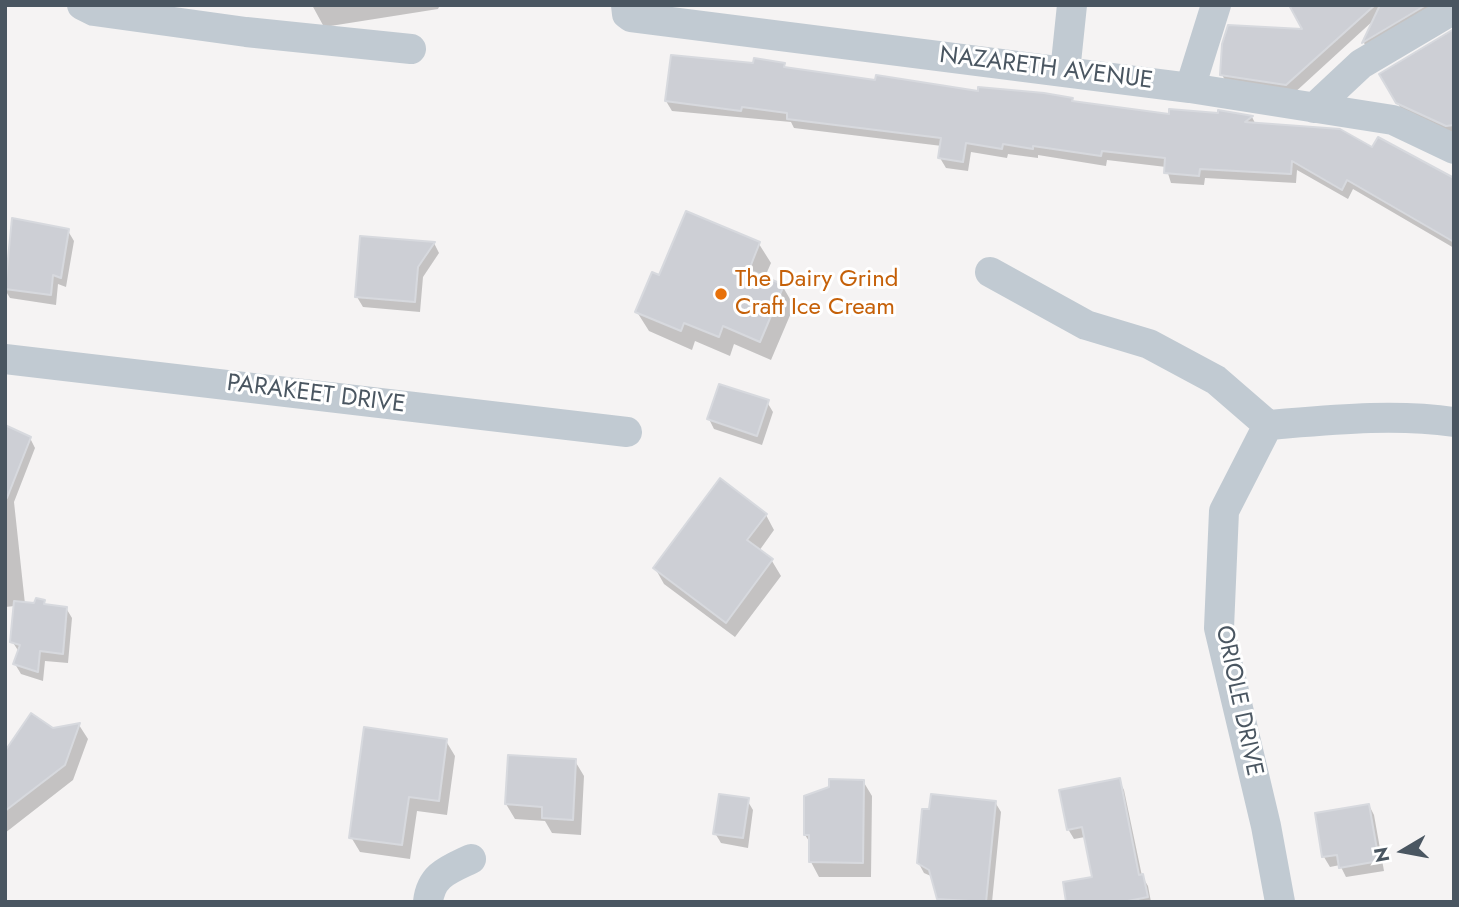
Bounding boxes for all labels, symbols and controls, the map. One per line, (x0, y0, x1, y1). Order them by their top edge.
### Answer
street label: NAZARETH AVENUE (938, 42, 1154, 96)
place label: The Dairy Grind Craft Ice Cream (735, 266, 898, 322)
marker: The Dairy Grind Craft Ice Cream (713, 286, 729, 302)
street label: PARAKEET DRIVE (225, 370, 407, 420)
street label: ORIOLE DRIVE (1208, 623, 1268, 779)
north arrow (1368, 816, 1438, 886)
text: N (1367, 845, 1396, 865)

